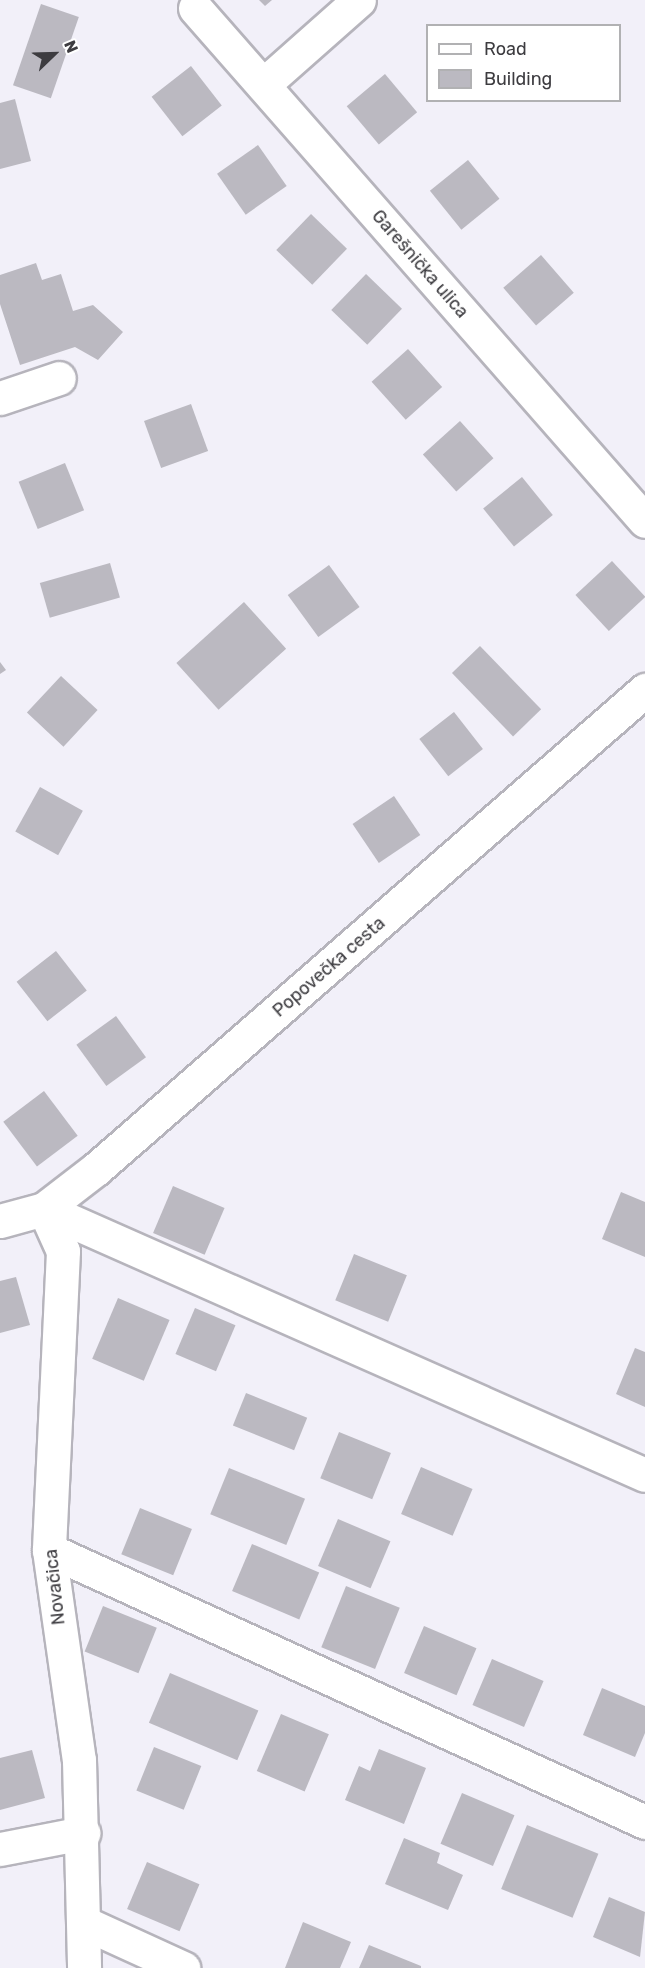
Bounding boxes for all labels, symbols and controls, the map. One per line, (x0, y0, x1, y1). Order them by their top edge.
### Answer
north arrow (24, 24, 84, 84)
legend (426, 24, 621, 102)
text: N (60, 38, 82, 56)
text: Road (484, 38, 527, 60)
text: Building (484, 68, 552, 90)
street label: Garešnička ulica (367, 206, 473, 322)
street label: Popovečka cesta (268, 912, 390, 1022)
street label: Novačica (40, 1548, 70, 1626)

